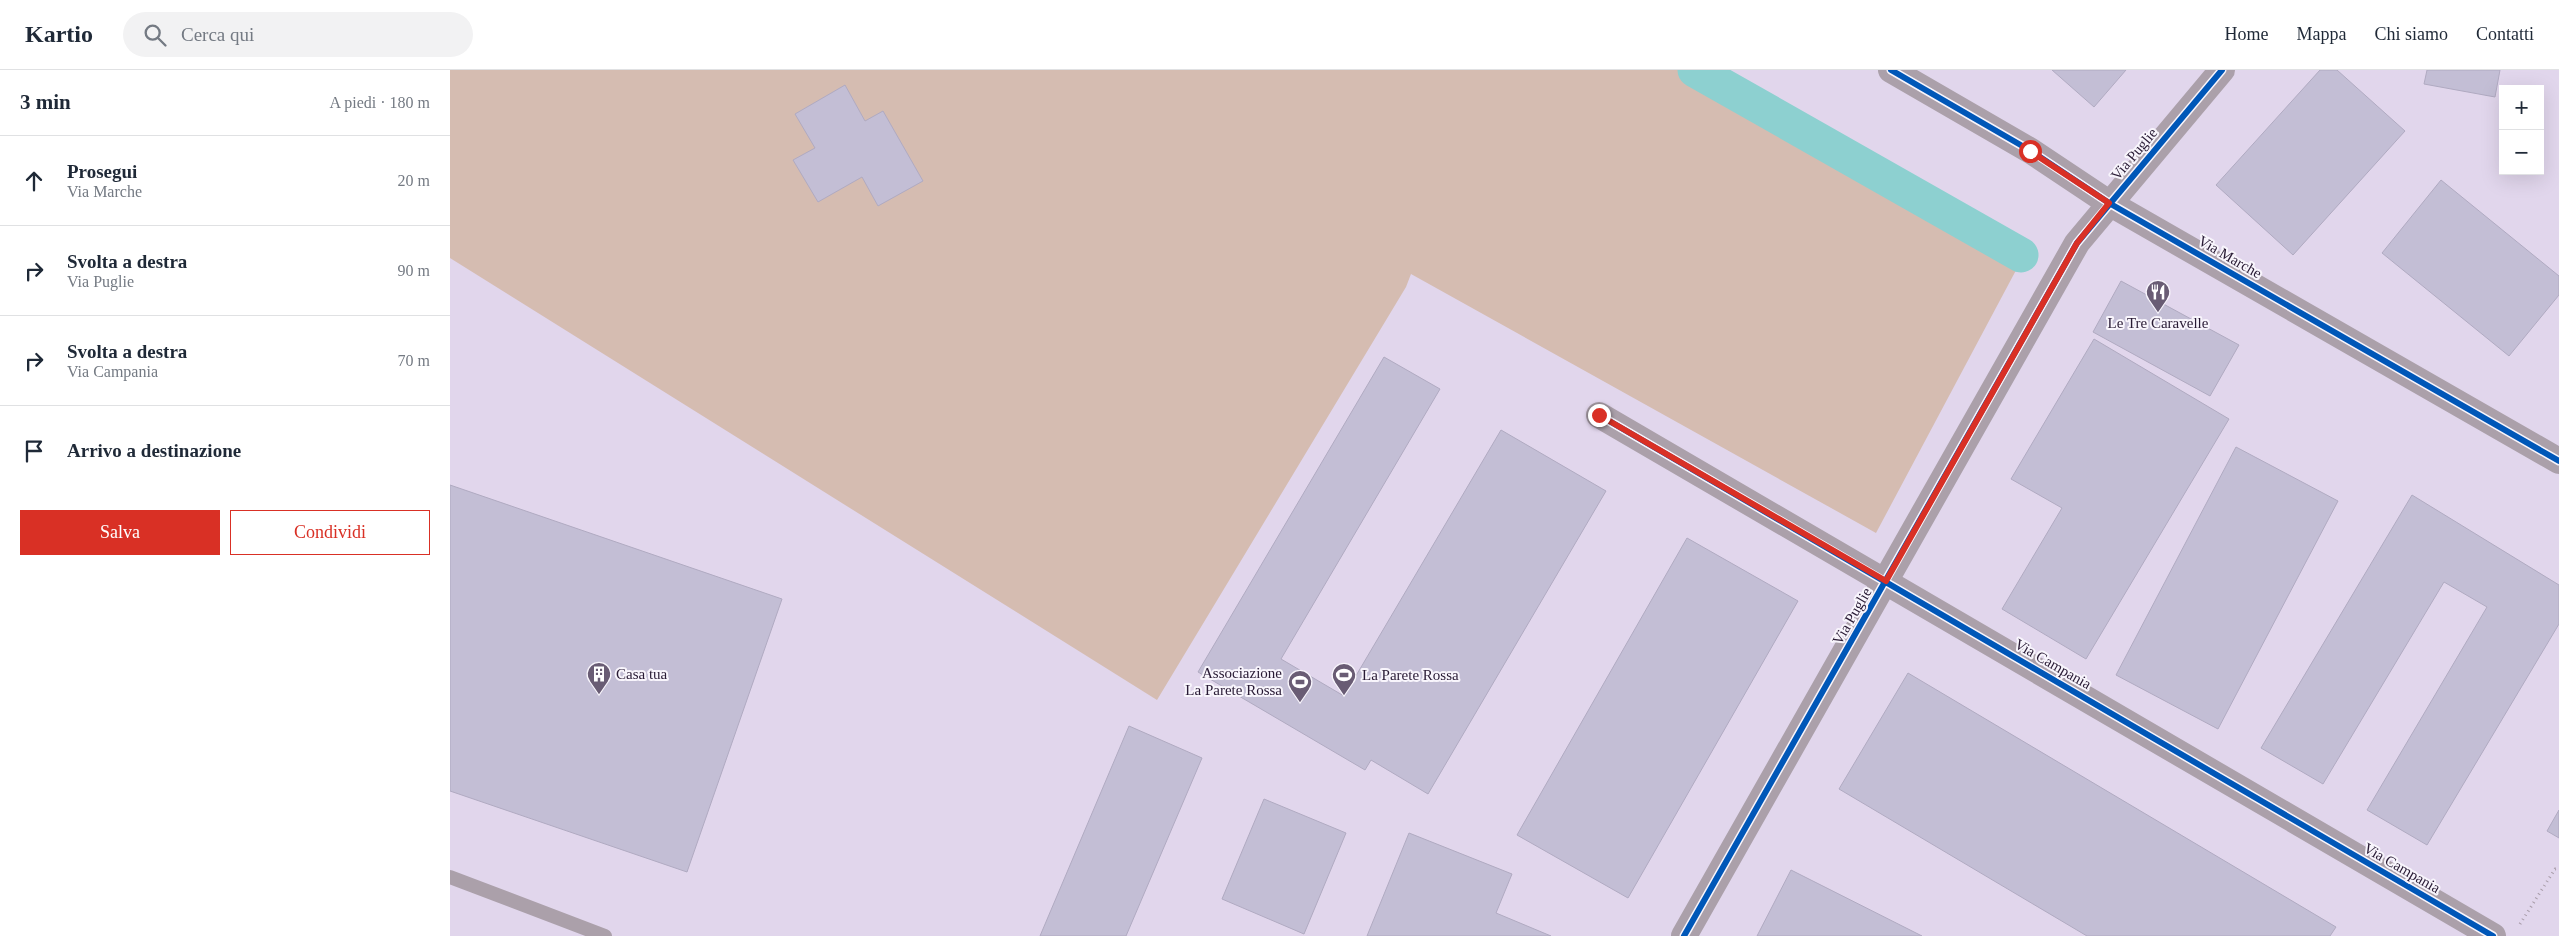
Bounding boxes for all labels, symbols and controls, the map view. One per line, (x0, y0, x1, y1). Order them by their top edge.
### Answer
search box (123, 12, 473, 57)
text: Kartio (25, 21, 93, 47)
icon: search (141, 21, 169, 49)
text: Cerca qui (181, 24, 254, 45)
text: Home (2225, 24, 2269, 44)
text: Mappa (2297, 24, 2346, 44)
text: Chi siamo (2374, 24, 2448, 44)
text: Contatti (2476, 24, 2534, 44)
map controls (2499, 85, 2544, 175)
button: + (2499, 85, 2544, 130)
text: 3 min (20, 90, 71, 114)
text: A piedi · 180 m (330, 94, 430, 111)
street label: Via Puglie (2108, 125, 2161, 183)
button: − (2499, 130, 2544, 175)
route start (2019, 140, 2042, 163)
text: Prosegui (67, 161, 137, 182)
icon: ahead (20, 167, 48, 195)
text: 20 m (398, 172, 430, 189)
text: Via Marche (67, 183, 142, 200)
street label: Via Marche (2196, 232, 2265, 282)
text: Svolta a destra (67, 251, 187, 272)
icon: right (20, 257, 48, 285)
text: 90 m (398, 262, 430, 279)
text: Via Puglie (67, 273, 134, 290)
restaurant icon: Le Tre Caravelle (2145, 279, 2171, 313)
place label: Le Tre Caravelle (2108, 315, 2209, 331)
text: Svolta a destra (67, 341, 187, 362)
icon: right (20, 347, 48, 375)
text: 70 m (398, 352, 430, 369)
text: Via Campania (67, 363, 158, 380)
route end (1588, 404, 1611, 427)
icon: arrive (20, 437, 48, 465)
text: Arrivo a destinazione (67, 440, 241, 461)
button: Salva (20, 510, 220, 555)
button: Condividi (230, 510, 430, 555)
street label: Via Puglie (1829, 584, 1875, 647)
street label: Via Campania (2012, 636, 2094, 692)
building icon: Casa tua (586, 661, 612, 695)
sports icon: La Parete Rossa (1331, 662, 1357, 696)
place label: Associazione La Parete Rossa (1185, 665, 1282, 698)
place label: Casa tua (616, 666, 668, 682)
place label: La Parete Rossa (1362, 667, 1459, 683)
sports icon: Associazione La Parete Rossa (1287, 669, 1313, 703)
street label: Via Campania (2361, 840, 2443, 896)

